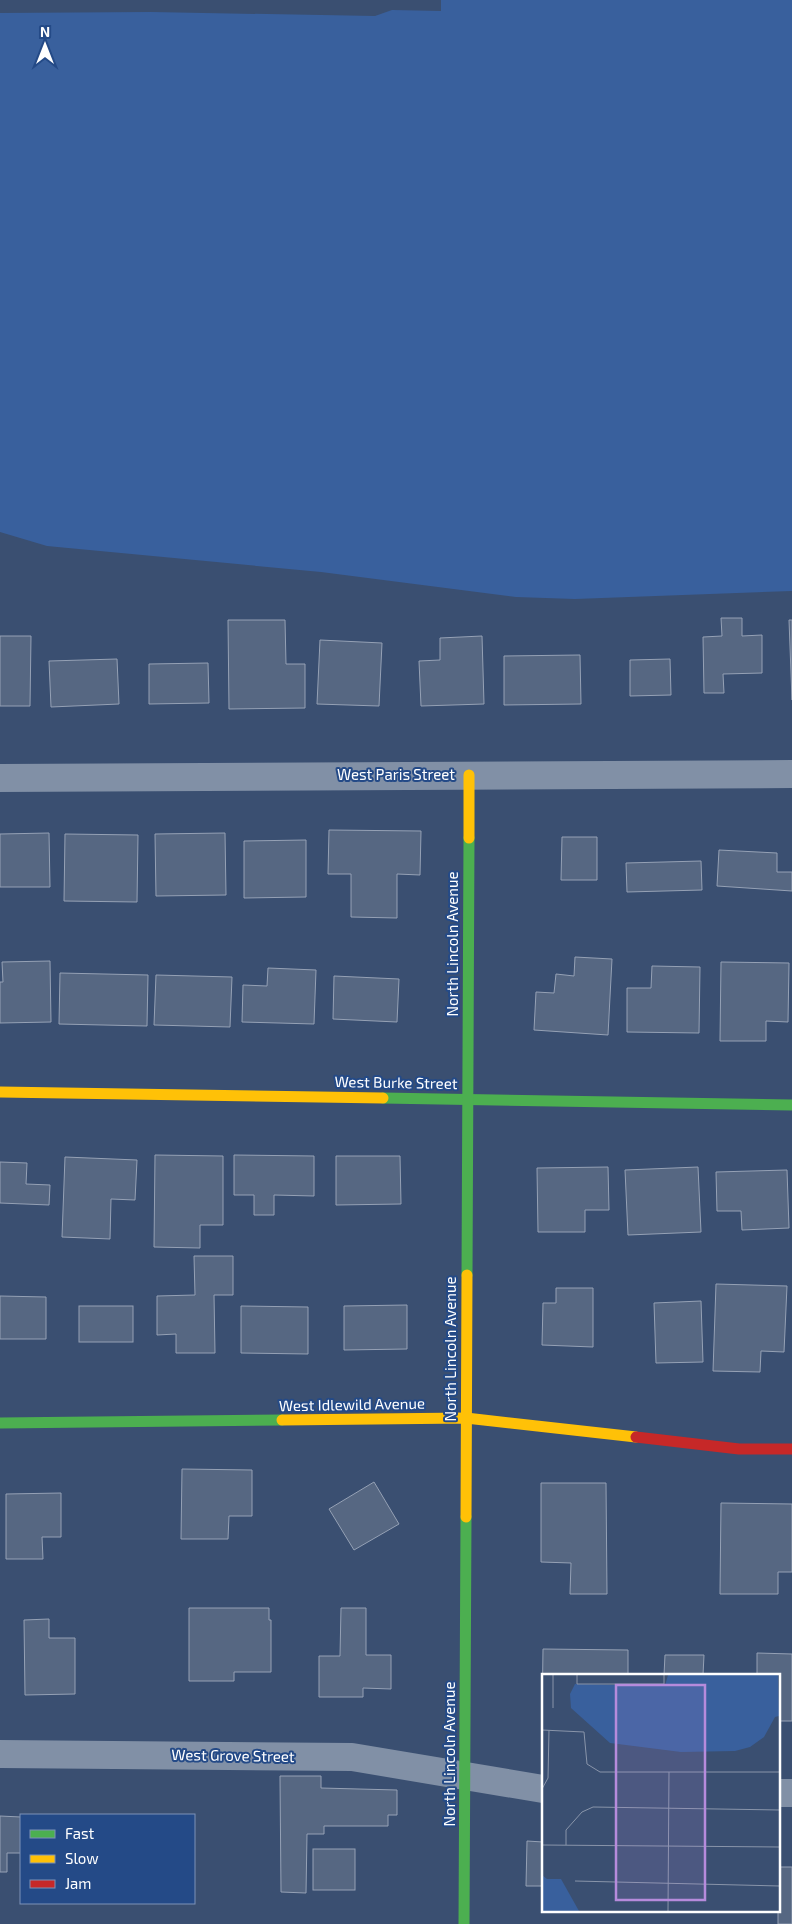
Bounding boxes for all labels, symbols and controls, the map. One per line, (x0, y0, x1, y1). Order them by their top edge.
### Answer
north arrow (20, 20, 70, 70)
text: N (40, 23, 50, 40)
street label: West Paris Street (337, 765, 455, 783)
street label: North Lincoln Avenue (443, 871, 461, 1017)
street label: West Burke Street (334, 1072, 458, 1092)
street label: North Lincoln Avenue (441, 1276, 459, 1422)
street label: West Idlewild Avenue (279, 1394, 425, 1414)
inset map (542, 1674, 780, 1912)
street label: North Lincoln Avenue (440, 1681, 458, 1827)
street label: West Grove Street (171, 1745, 295, 1765)
legend (20, 1814, 195, 1904)
text: Fast (65, 1824, 95, 1842)
text: Slow (65, 1849, 99, 1867)
text: Jam (65, 1874, 91, 1892)

